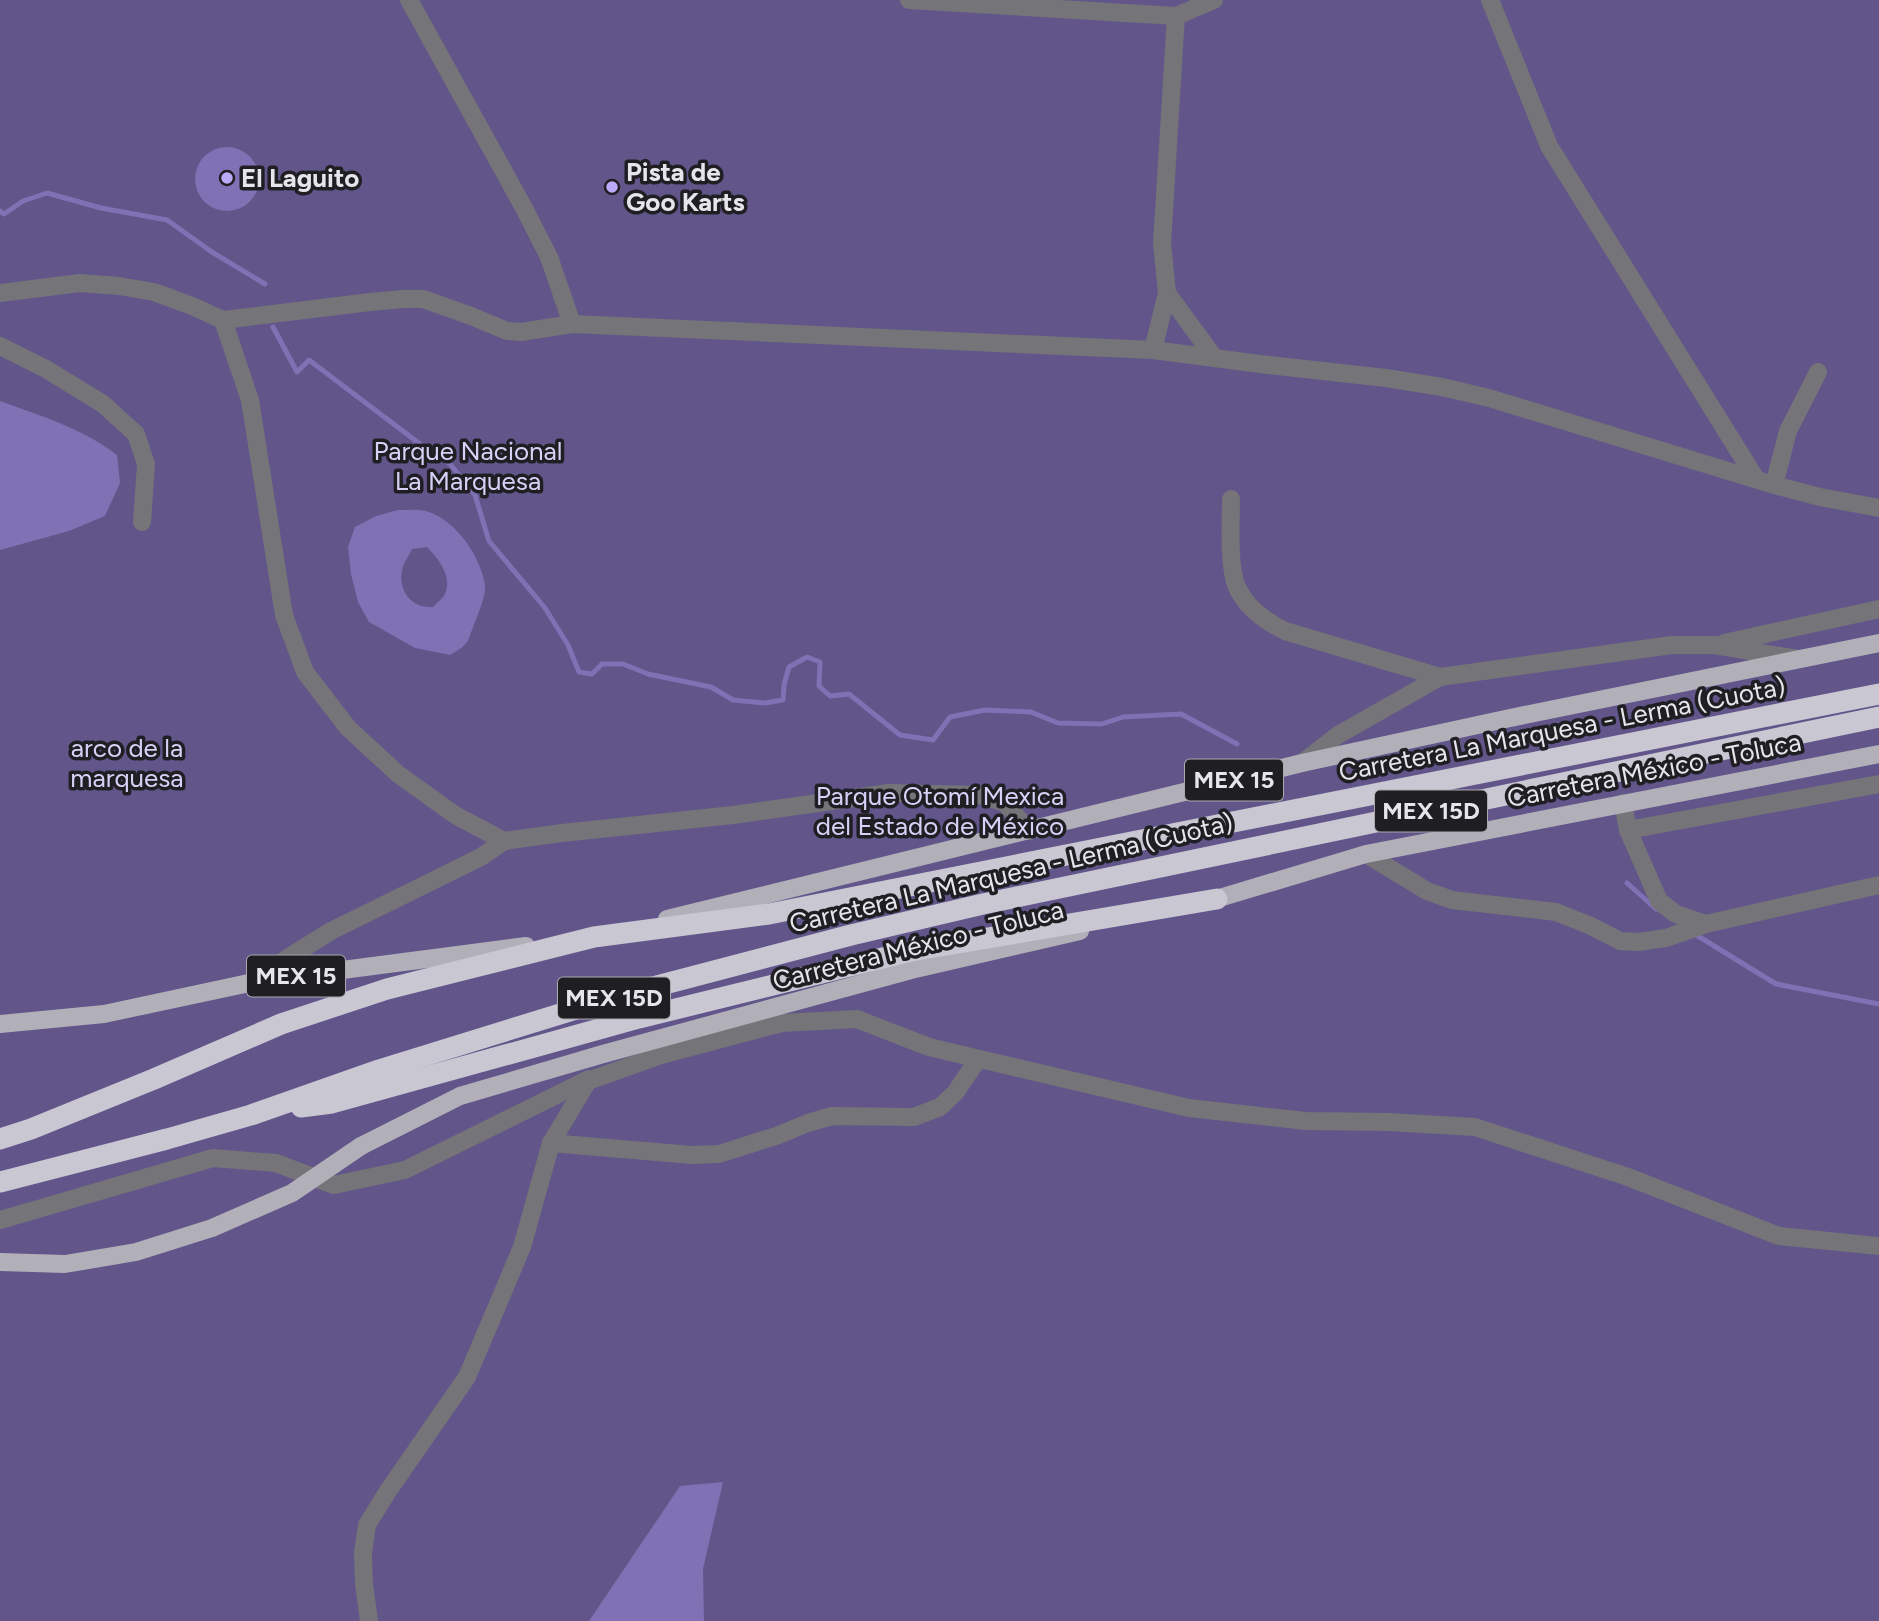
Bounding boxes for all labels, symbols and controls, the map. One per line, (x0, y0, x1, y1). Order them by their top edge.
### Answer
place label: Pista de Goo Karts (626, 156, 745, 218)
place label: El Laguito (241, 162, 359, 194)
marker: El Laguito (219, 170, 235, 186)
marker: Pista de Goo Karts (604, 179, 620, 195)
park label: Parque Nacional La Marquesa (373, 435, 563, 497)
street label: Carretera La Marquesa - Lerma (Cuota) (1336, 670, 1788, 788)
street label: Carretera México - Toluca (1504, 726, 1804, 814)
park label: arco de la marquesa (70, 732, 184, 794)
road number: MEX 15 (1185, 760, 1283, 800)
park label: Parque Otomí Mexica del Estado de México (816, 780, 1064, 842)
road number: MEX 15D (1375, 790, 1487, 832)
street label: Carretera La Marquesa - Lerma (Cuota) (786, 806, 1236, 940)
street label: Carretera México - Toluca (769, 893, 1067, 997)
road number: MEX 15 (247, 956, 345, 996)
road number: MEX 15D (558, 978, 670, 1018)

